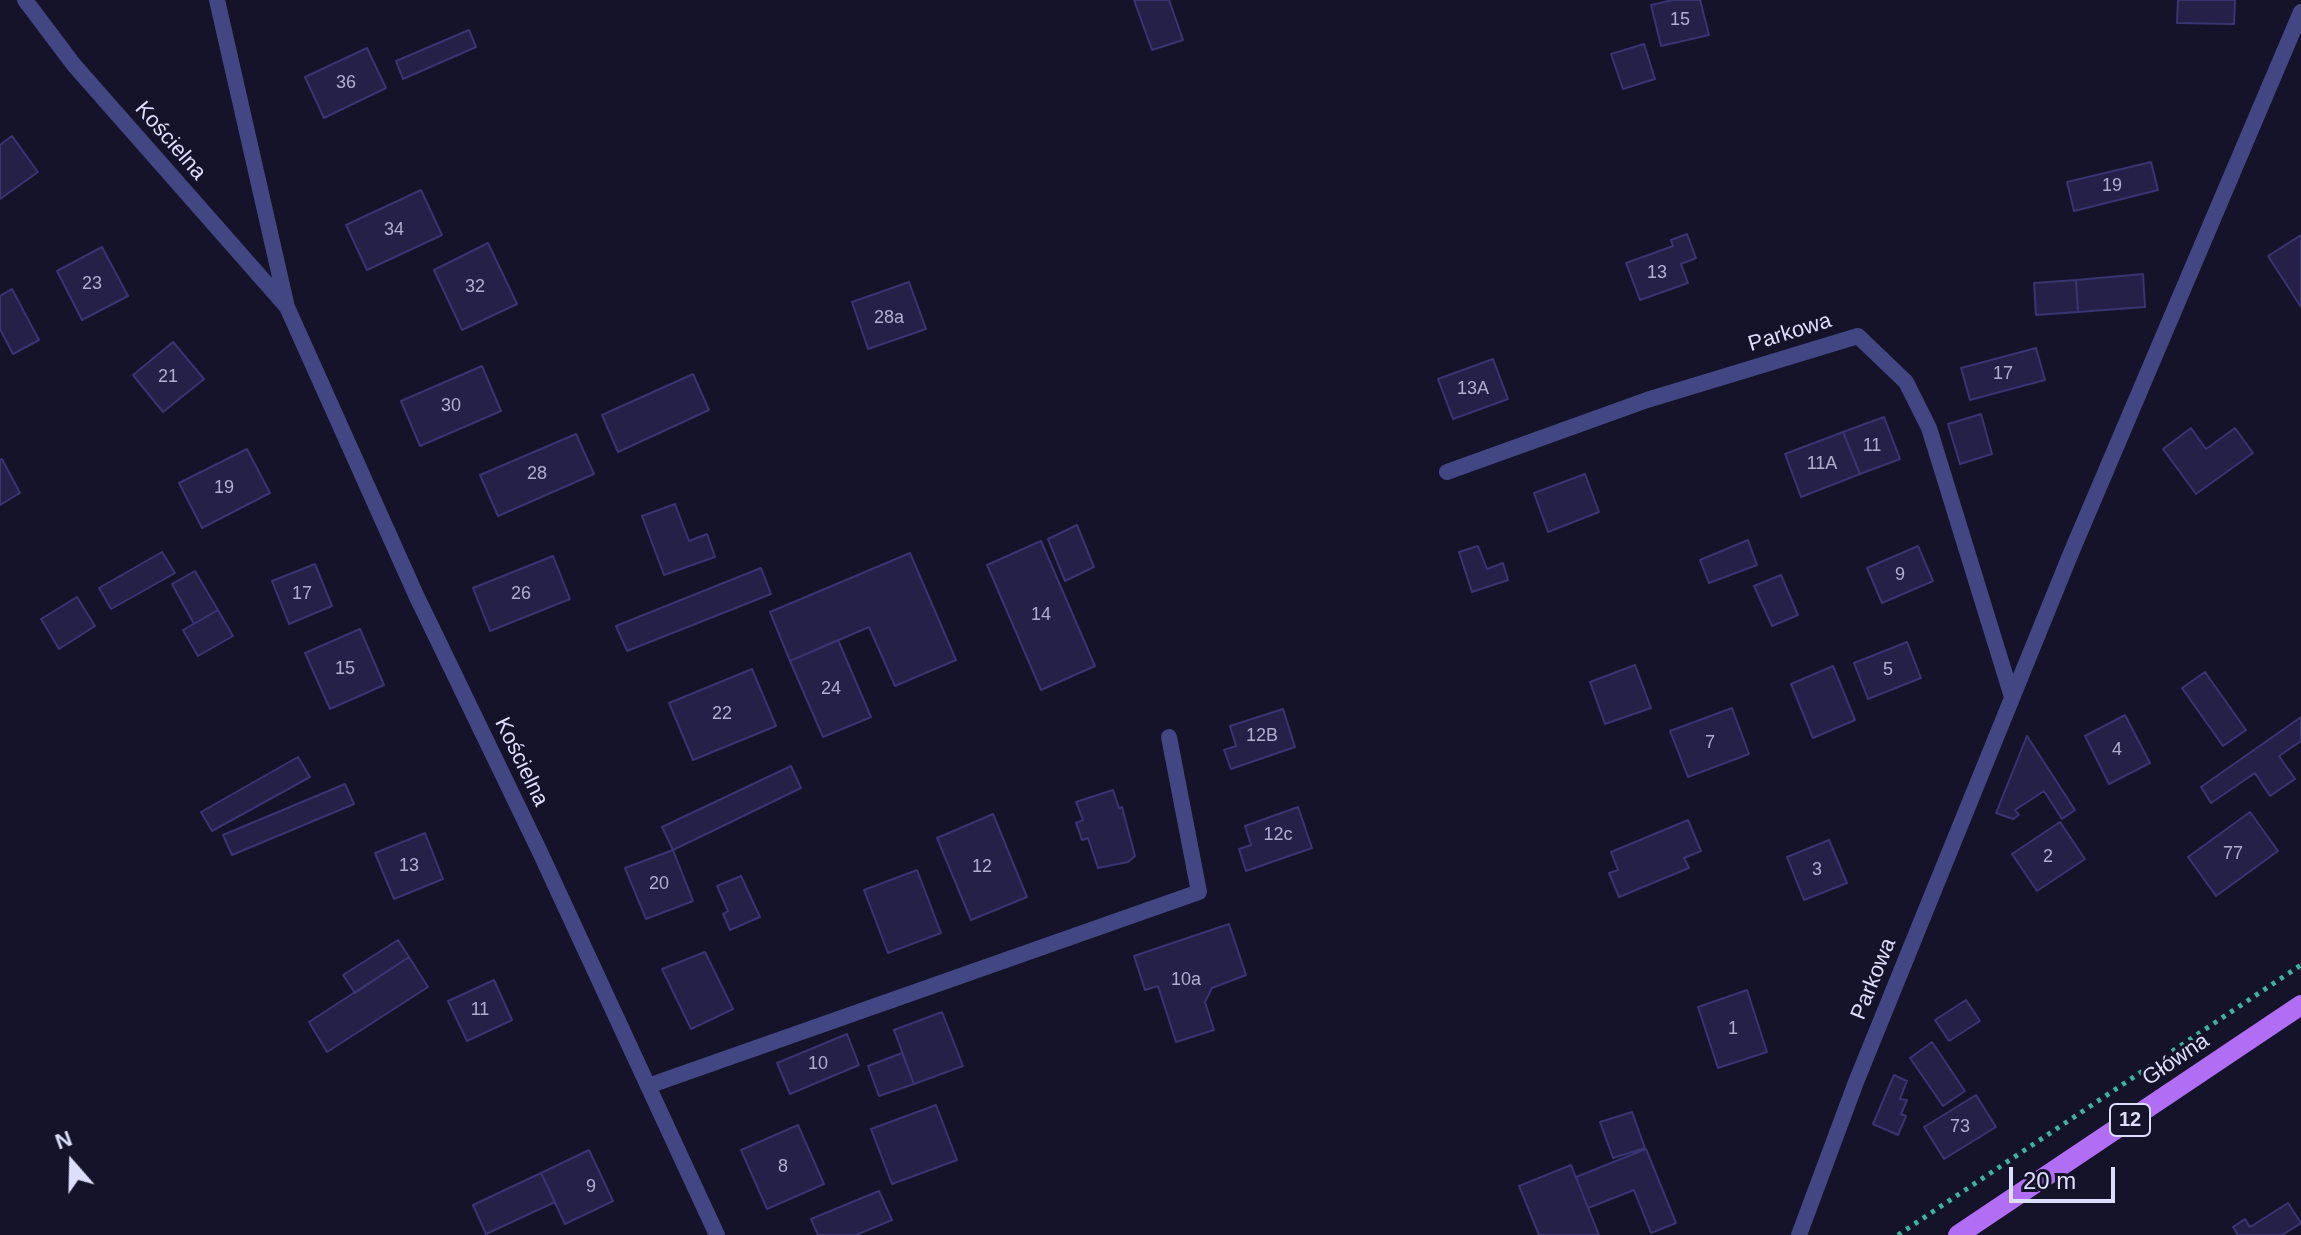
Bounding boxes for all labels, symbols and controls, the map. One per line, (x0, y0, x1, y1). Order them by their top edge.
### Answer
house number: 15 (1670, 9, 1690, 31)
house number: 36 (336, 72, 356, 94)
street label: Kościelna (129, 96, 211, 186)
house number: 19 (2102, 175, 2122, 197)
house number: 34 (384, 219, 404, 241)
house number: 13 (1647, 262, 1667, 284)
house number: 23 (82, 273, 102, 295)
house number: 32 (465, 276, 485, 298)
house number: 28a (874, 307, 904, 329)
street label: Parkowa (1745, 308, 1835, 358)
house number: 17 (1993, 363, 2013, 385)
house number: 21 (158, 366, 178, 388)
house number: 13A (1457, 378, 1489, 400)
house number: 30 (441, 395, 461, 417)
house number: 11 (1863, 435, 1881, 457)
house number: 11A (1807, 453, 1837, 475)
house number: 28 (527, 463, 547, 485)
house number: 19 (214, 477, 234, 499)
house number: 9 (1895, 564, 1905, 586)
house number: 17 (292, 583, 312, 605)
house number: 26 (511, 583, 531, 605)
house number: 14 (1031, 604, 1051, 626)
house number: 15 (335, 658, 355, 680)
house number: 5 (1883, 659, 1893, 681)
house number: 24 (821, 678, 841, 700)
house number: 22 (712, 703, 732, 725)
street label: Kościelna (488, 713, 554, 811)
house number: 12B (1246, 725, 1278, 747)
house number: 7 (1705, 732, 1715, 754)
house number: 4 (2112, 739, 2122, 761)
house number: 12c (1263, 824, 1293, 846)
house number: 77 (2223, 843, 2243, 865)
house number: 2 (2043, 846, 2053, 868)
house number: 13 (399, 855, 419, 877)
house number: 12 (972, 856, 992, 878)
house number: 3 (1812, 859, 1822, 881)
house number: 20 (649, 873, 669, 895)
street label: Parkowa (1846, 934, 1902, 1024)
house number: 10a (1171, 969, 1201, 991)
house number: 11 (471, 999, 489, 1021)
house number: 1 (1728, 1018, 1738, 1040)
street label: Główna (2138, 1028, 2214, 1092)
house number: 10 (808, 1053, 828, 1075)
road number: 12 (2110, 1104, 2150, 1136)
house number: 73 (1950, 1116, 1970, 1138)
north arrow (32, 1123, 112, 1203)
text: N (52, 1126, 75, 1154)
scale bar (2013, 1151, 2119, 1201)
house number: 8 (778, 1156, 788, 1178)
text: 20 m (2023, 1167, 2076, 1194)
house number: 9 (586, 1176, 596, 1198)

